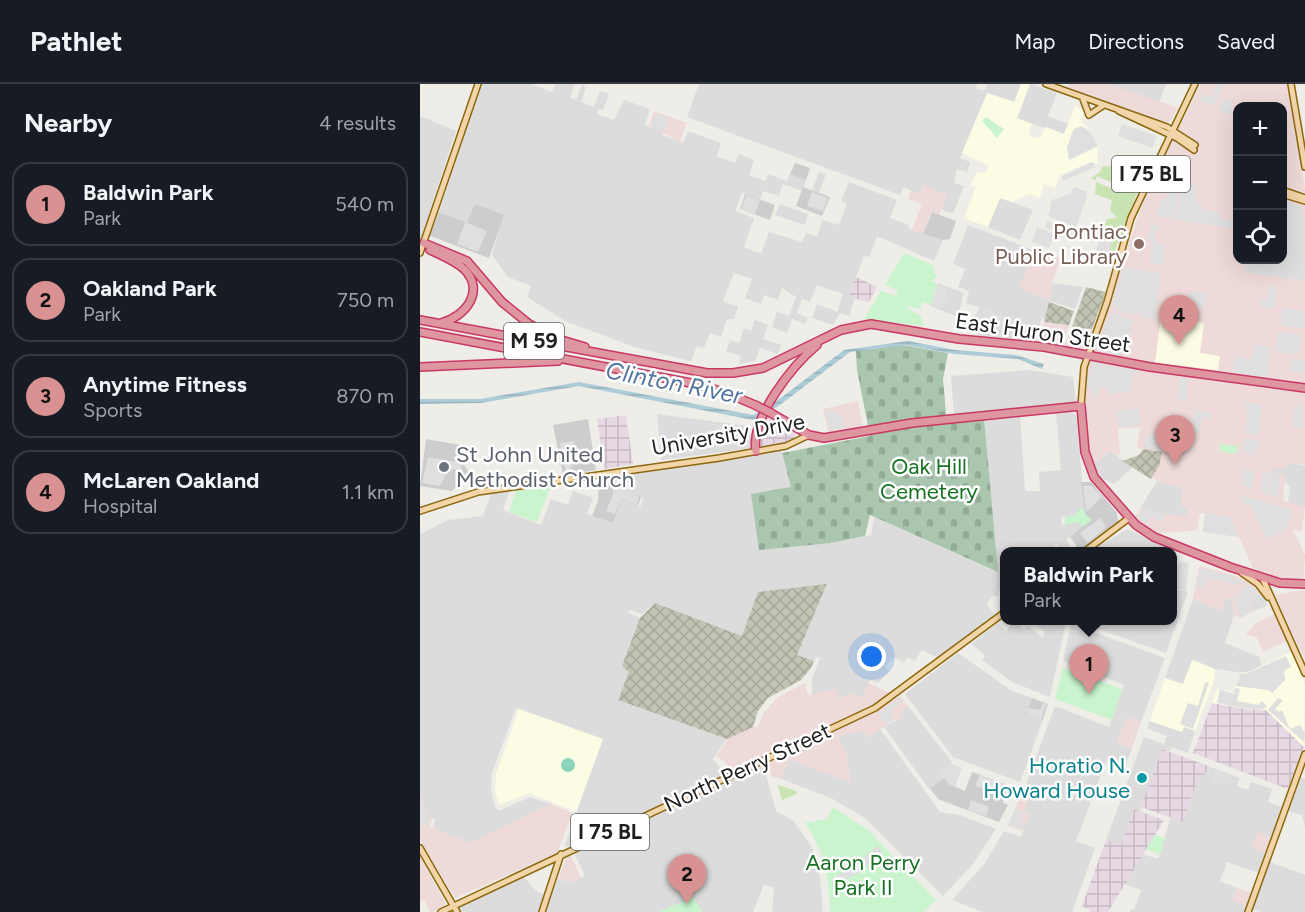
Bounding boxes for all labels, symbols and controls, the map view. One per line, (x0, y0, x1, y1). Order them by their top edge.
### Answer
text: Pathlet (30, 24, 122, 58)
text: Map (1014, 29, 1055, 54)
text: Directions (1088, 29, 1184, 54)
text: Saved (1217, 29, 1275, 54)
map controls (1233, 102, 1287, 264)
button: + (1233, 102, 1287, 156)
text: Nearby (24, 107, 112, 139)
text: 4 results (319, 111, 396, 135)
road number: I 75 BL (1112, 156, 1190, 192)
button: − (1233, 156, 1287, 210)
text: Baldwin Park (83, 179, 214, 206)
text: 1 (41, 192, 50, 216)
text: 540 m (335, 192, 394, 216)
text: Park (83, 206, 121, 230)
button: locate (1233, 210, 1287, 264)
place label: Pontiac Public Library (995, 218, 1127, 270)
marker: Pontiac Public Library (1132, 237, 1146, 251)
text: Oakland Park (83, 275, 217, 302)
text: 2 (40, 288, 51, 312)
text: 750 m (337, 288, 394, 312)
pin: 4 (1160, 296, 1198, 345)
text: Park (83, 302, 121, 326)
street label: East Huron Street (954, 307, 1132, 358)
road number: M 59 (504, 323, 564, 359)
water label: Clinton River (603, 355, 746, 410)
text: Anytime Fitness (83, 371, 247, 398)
text: 3 (40, 384, 51, 408)
text: 870 m (336, 384, 394, 408)
text: Sports (83, 398, 142, 422)
street label: University Drive (649, 408, 807, 461)
pin: 3 (1156, 416, 1194, 465)
place label: St John United Methodist Church (456, 441, 634, 493)
park label: Oak Hill Cemetery (880, 453, 978, 505)
marker: St John United Methodist Church (437, 460, 451, 474)
text: McLaren Oakland (83, 467, 259, 494)
text: 4 (39, 480, 52, 504)
text: 1.1 km (342, 480, 394, 504)
text: Hospital (83, 494, 158, 518)
popup (1000, 547, 1177, 625)
text: Baldwin Park (1023, 561, 1154, 588)
text: Park (1023, 588, 1061, 612)
your location (857, 642, 886, 671)
pin: 1 (1070, 644, 1108, 694)
street label: North Perry Street (659, 717, 835, 818)
place label: Horatio N. Howard House (983, 752, 1130, 804)
marker: Horatio N. Howard House (1135, 771, 1149, 785)
road number: I 75 BL (571, 814, 649, 850)
park label: Aaron Perry Park II (806, 849, 921, 901)
pin: 2 (668, 854, 706, 904)

